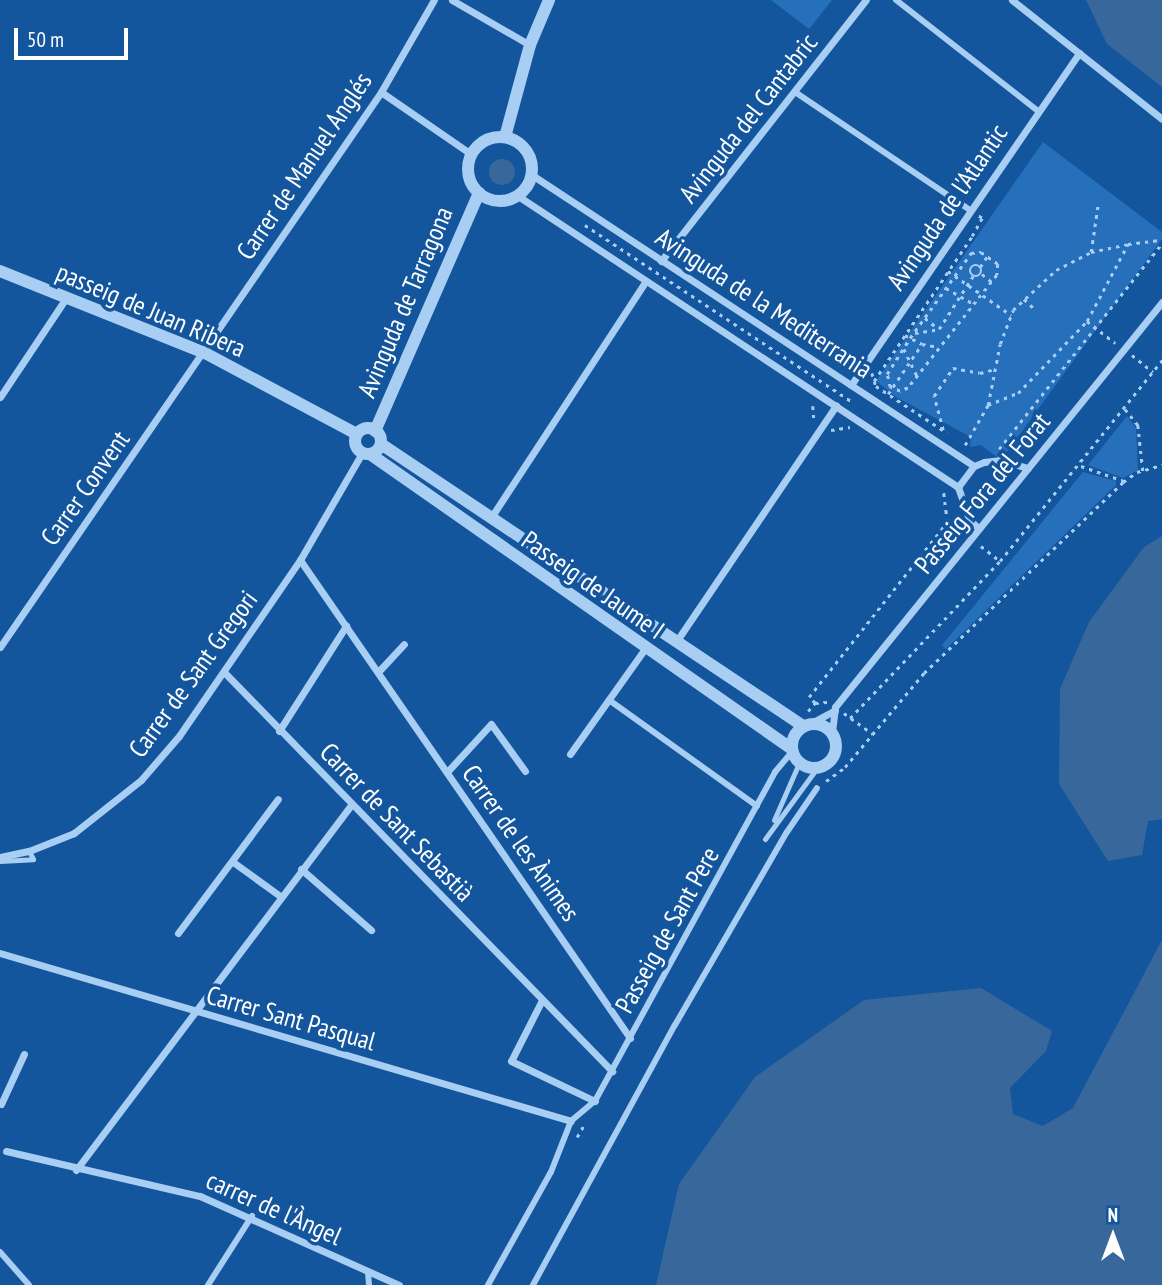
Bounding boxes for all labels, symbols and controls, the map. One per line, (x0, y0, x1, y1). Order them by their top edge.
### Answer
scale bar (18, 14, 131, 58)
text: 50 m (27, 26, 64, 53)
street label: Avinguda del Cantabric (672, 27, 824, 209)
street label: Carrer de Manuel Anglés (230, 66, 378, 266)
street label: Avinguda de l'Atlantic (880, 118, 1014, 296)
street label: Avinguda de Tarragona (351, 202, 459, 402)
street label: Avinguda de la Mediterrania (650, 221, 878, 385)
street label: passeig de Juan Ribera (52, 256, 250, 364)
street label: Passeig Fora del Forat (908, 407, 1056, 579)
street label: Carrer Convent (34, 425, 136, 551)
street label: Passeig de Jaume I (516, 524, 670, 646)
street label: Carrer de Sant Gregori (122, 585, 264, 763)
street label: Carrer de Sant Sebastià (313, 736, 481, 908)
street label: Carrer de les Ànimes (455, 759, 587, 927)
street label: Passeig de Sant Pere (609, 842, 725, 1018)
street label: Carrer Sant Pasqual (203, 979, 379, 1057)
street label: carrer de l'Àngel (202, 1164, 346, 1252)
north arrow (1078, 1201, 1148, 1271)
text: N (1108, 1203, 1118, 1227)

